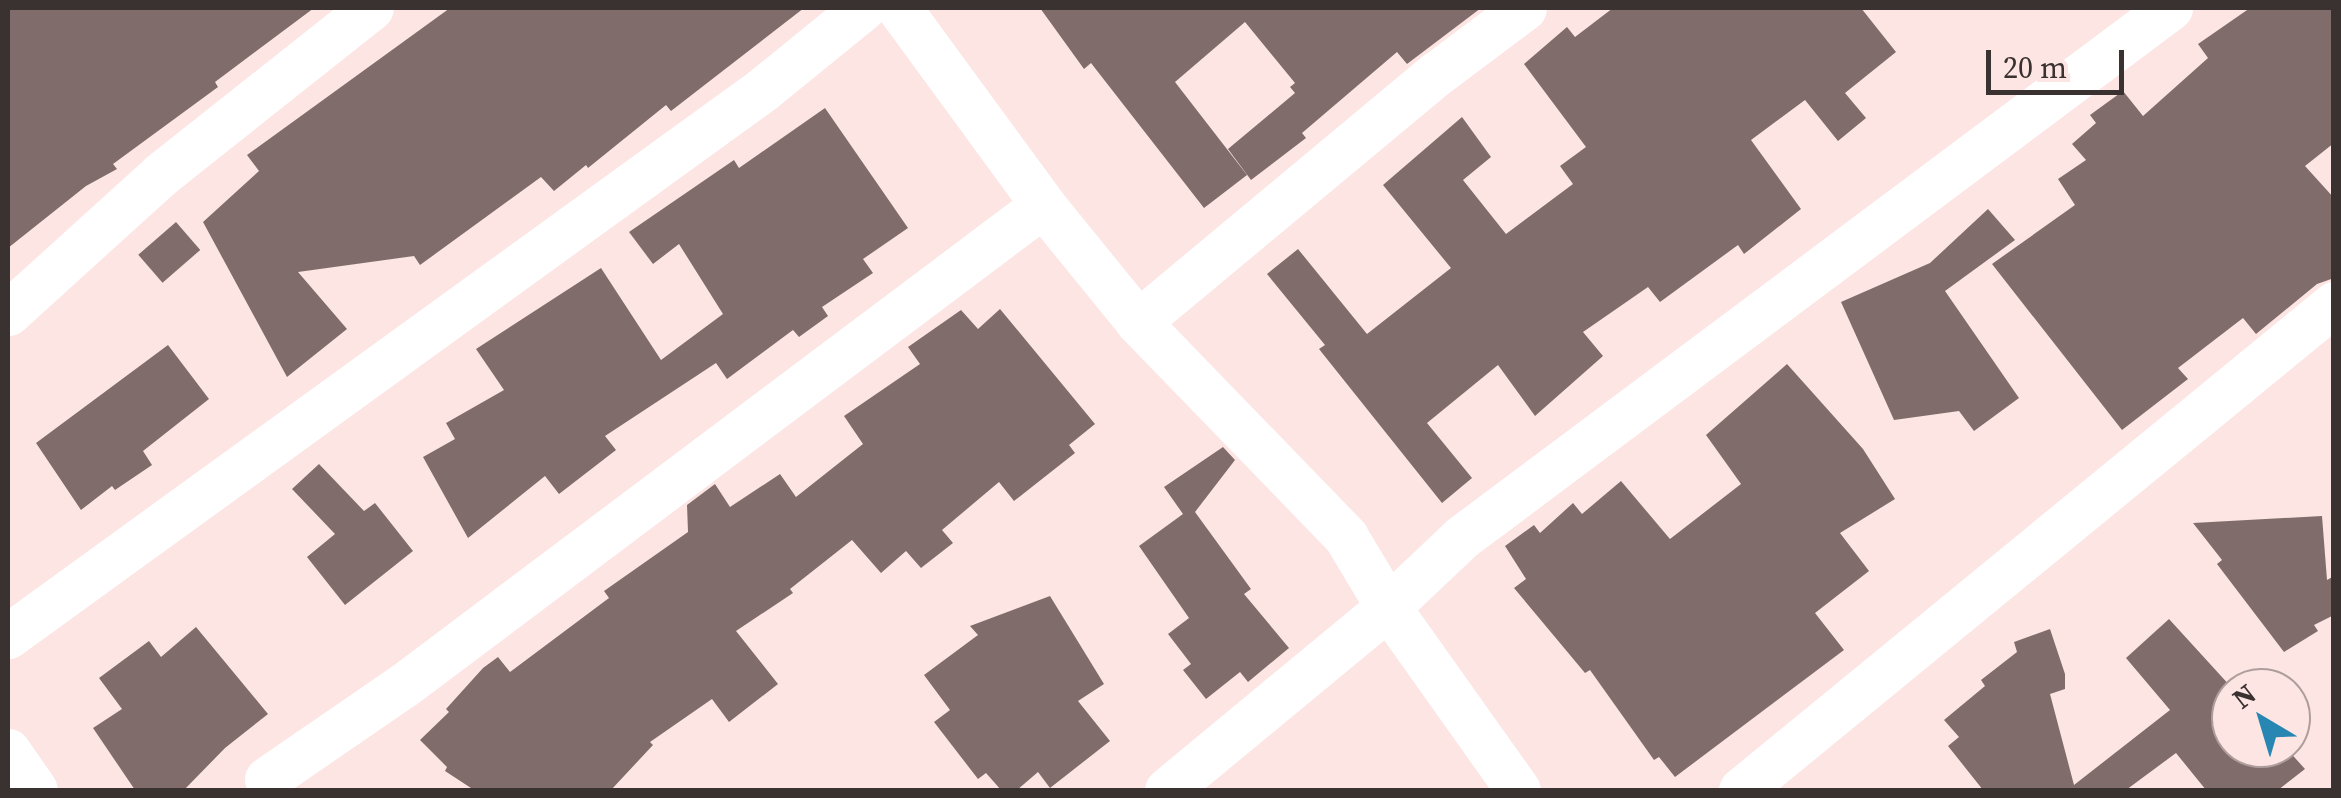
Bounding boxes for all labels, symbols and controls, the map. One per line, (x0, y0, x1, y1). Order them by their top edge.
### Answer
scale bar (1991, 30, 2128, 92)
text: 20 m (2003, 47, 2067, 88)
north arrow (2211, 668, 2311, 768)
text: N (2224, 675, 2263, 717)

